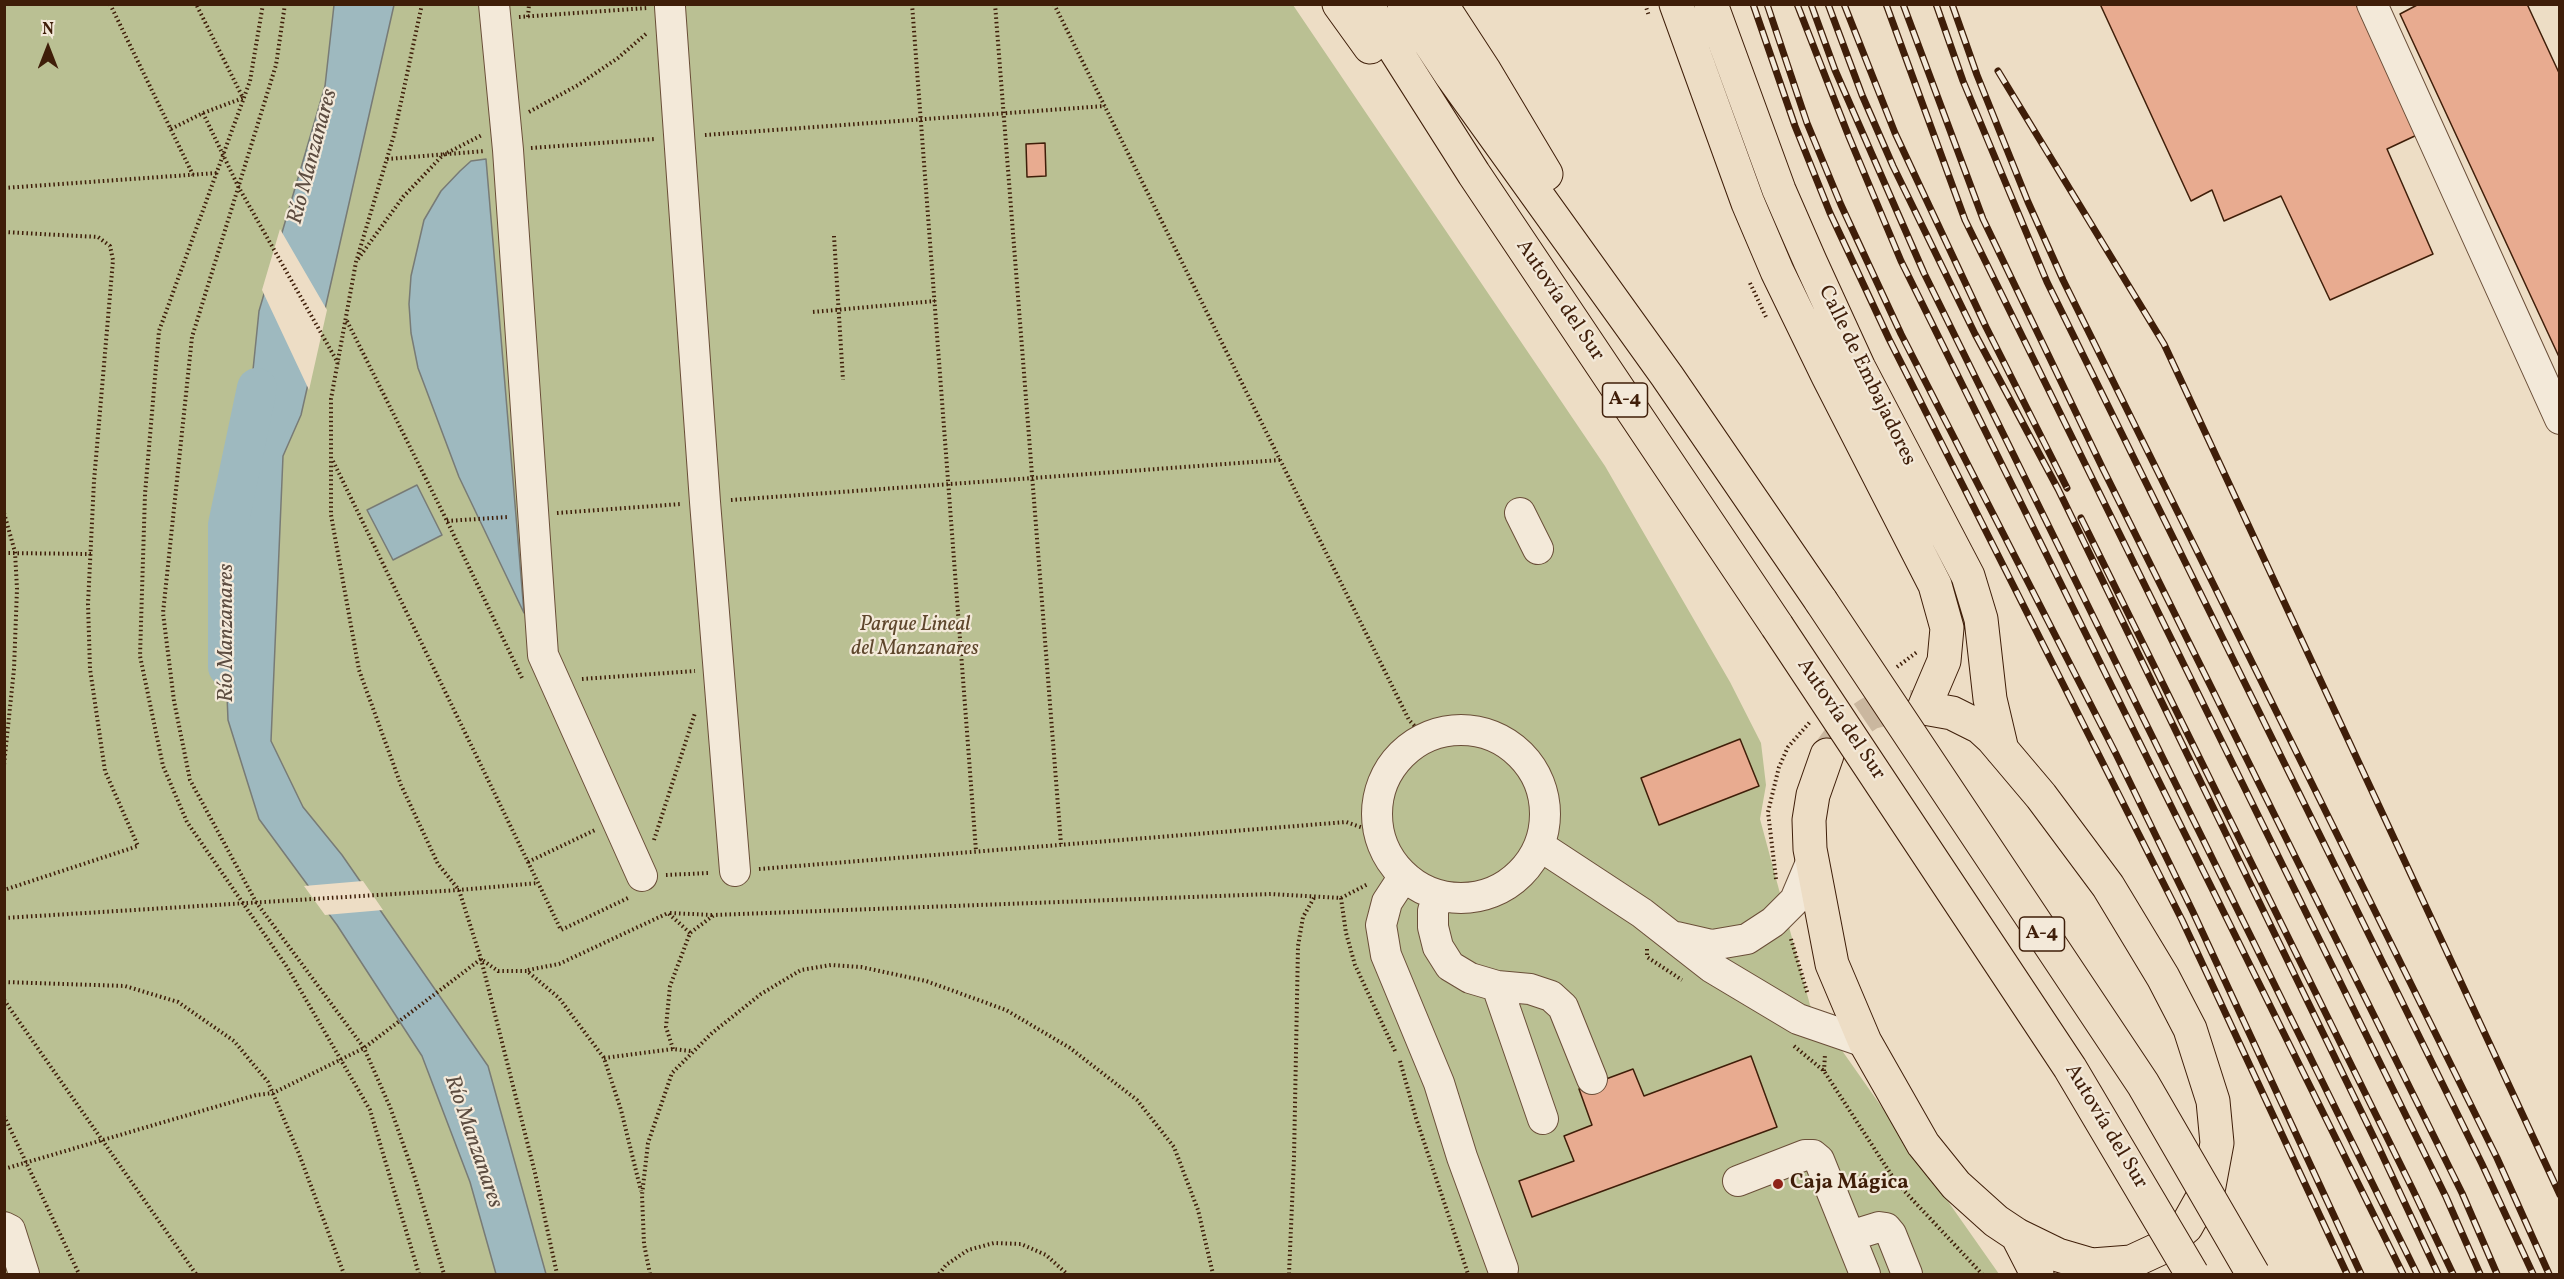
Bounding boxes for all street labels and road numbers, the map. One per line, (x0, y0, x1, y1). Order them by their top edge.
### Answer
street label: Autovía del Sur (1509, 236, 1609, 366)
street label: Calle de Embajadores (1811, 282, 1921, 470)
road number: A-4 (1602, 383, 1648, 417)
street label: Autovía del Sur (1790, 655, 1890, 785)
road number: A-4 (2020, 917, 2064, 951)
street label: Autovía del Sur (2058, 1060, 2152, 1194)

